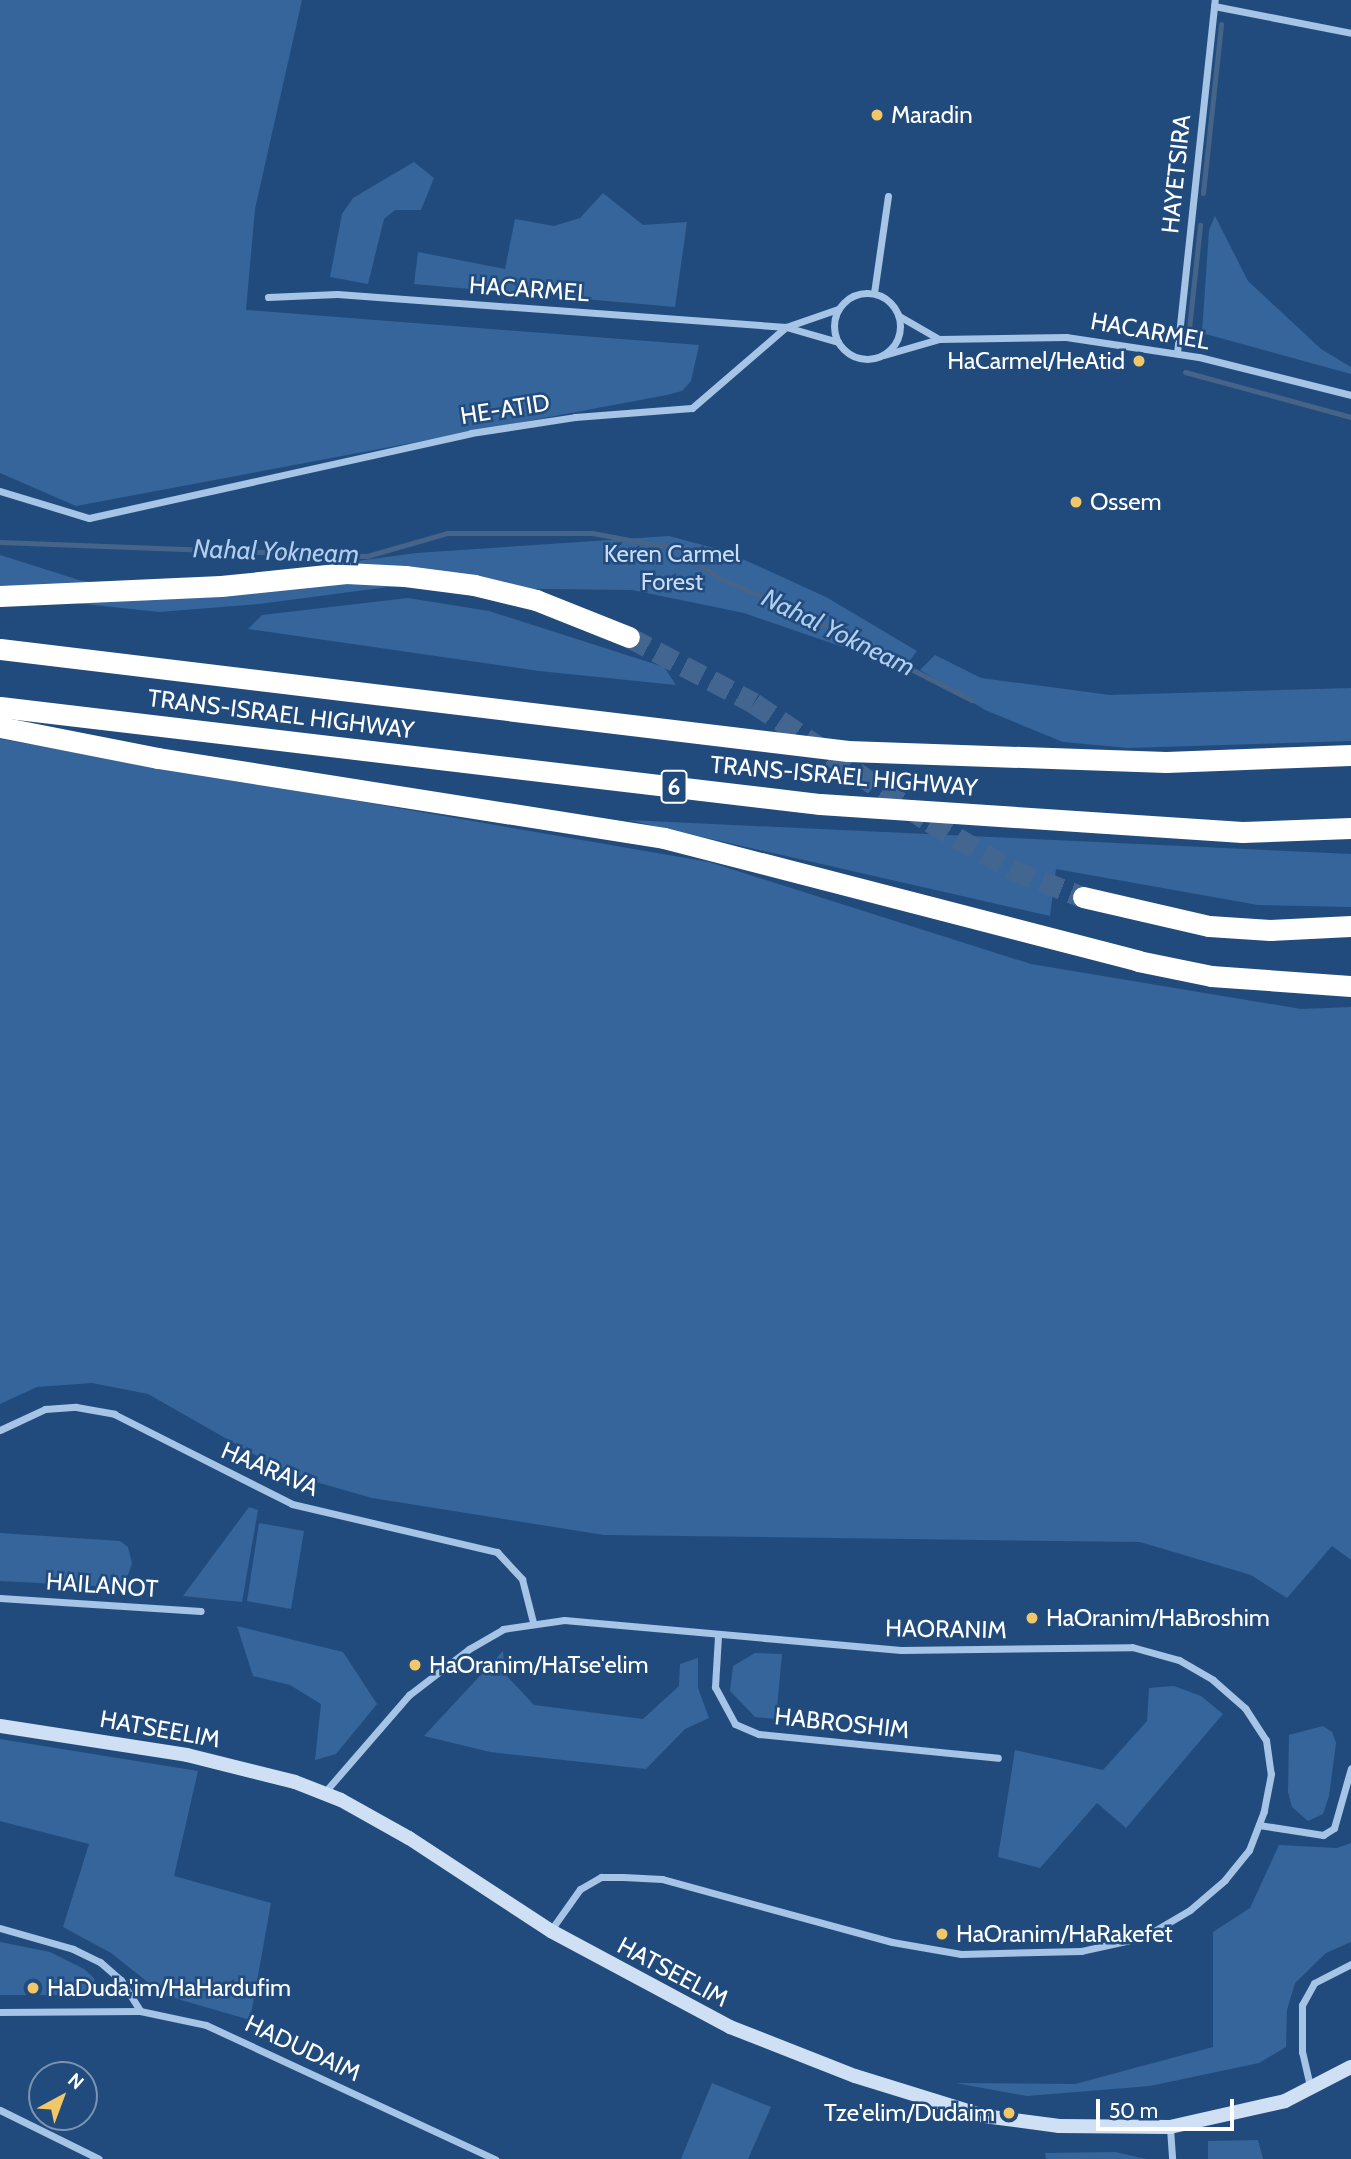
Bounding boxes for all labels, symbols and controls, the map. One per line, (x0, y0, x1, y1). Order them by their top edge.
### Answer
place label: Maradin (891, 101, 973, 129)
marker: Maradin (869, 107, 885, 123)
street label: HAYETSIRA (1155, 113, 1197, 235)
street label: HACARMEL (468, 270, 590, 308)
street label: HACARMEL (1088, 306, 1212, 356)
place label: HaCarmel/HeAtid (947, 347, 1125, 375)
marker: HaCarmel/HeAtid (1131, 353, 1147, 369)
street label: HE-ATID (458, 388, 552, 430)
place label: Ossem (1090, 488, 1162, 516)
marker: Ossem (1068, 494, 1084, 510)
water label: Nahal Yokneam (192, 534, 360, 570)
park label: Keren Carmel Forest (604, 540, 740, 596)
water label: Nahal Yokneam (756, 583, 920, 683)
street label: TRANS-ISRAEL HIGHWAY (146, 683, 416, 745)
street label: TRANS-ISRAEL HIGHWAY (709, 750, 979, 802)
road number: 6 (660, 768, 688, 806)
street label: HAARAVA (217, 1436, 323, 1502)
street label: HAILANOT (45, 1567, 159, 1603)
place label: HaOranim/HaBroshim (1046, 1604, 1270, 1632)
marker: HaOranim/HaBroshim (1024, 1610, 1040, 1626)
street label: HAORANIM (885, 1614, 1007, 1644)
place label: HaOranim/HaTse'elim (429, 1651, 649, 1679)
marker: HaOranim/HaTse'elim (407, 1657, 423, 1673)
street label: HABROSHIM (773, 1702, 911, 1744)
street label: HATSEELIM (98, 1704, 222, 1754)
place label: HaOranim/HaRakefet (956, 1920, 1173, 1948)
marker: HaOranim/HaRakefet (934, 1926, 950, 1942)
street label: HATSEELIM (613, 1931, 733, 2013)
place label: HaDuda'im/HaHardufim (47, 1974, 291, 2002)
marker: HaDuda'im/HaHardufim (25, 1980, 41, 1996)
street label: HADUDAIM (241, 2009, 365, 2087)
north arrow (28, 2061, 98, 2131)
text: N (63, 2068, 88, 2094)
scale bar (1099, 2086, 1237, 2130)
text: 50 m (1109, 2098, 1158, 2123)
place label: Tze'elim/Dudaim (824, 2099, 995, 2127)
marker: Tze'elim/Dudaim (1001, 2105, 1017, 2121)

